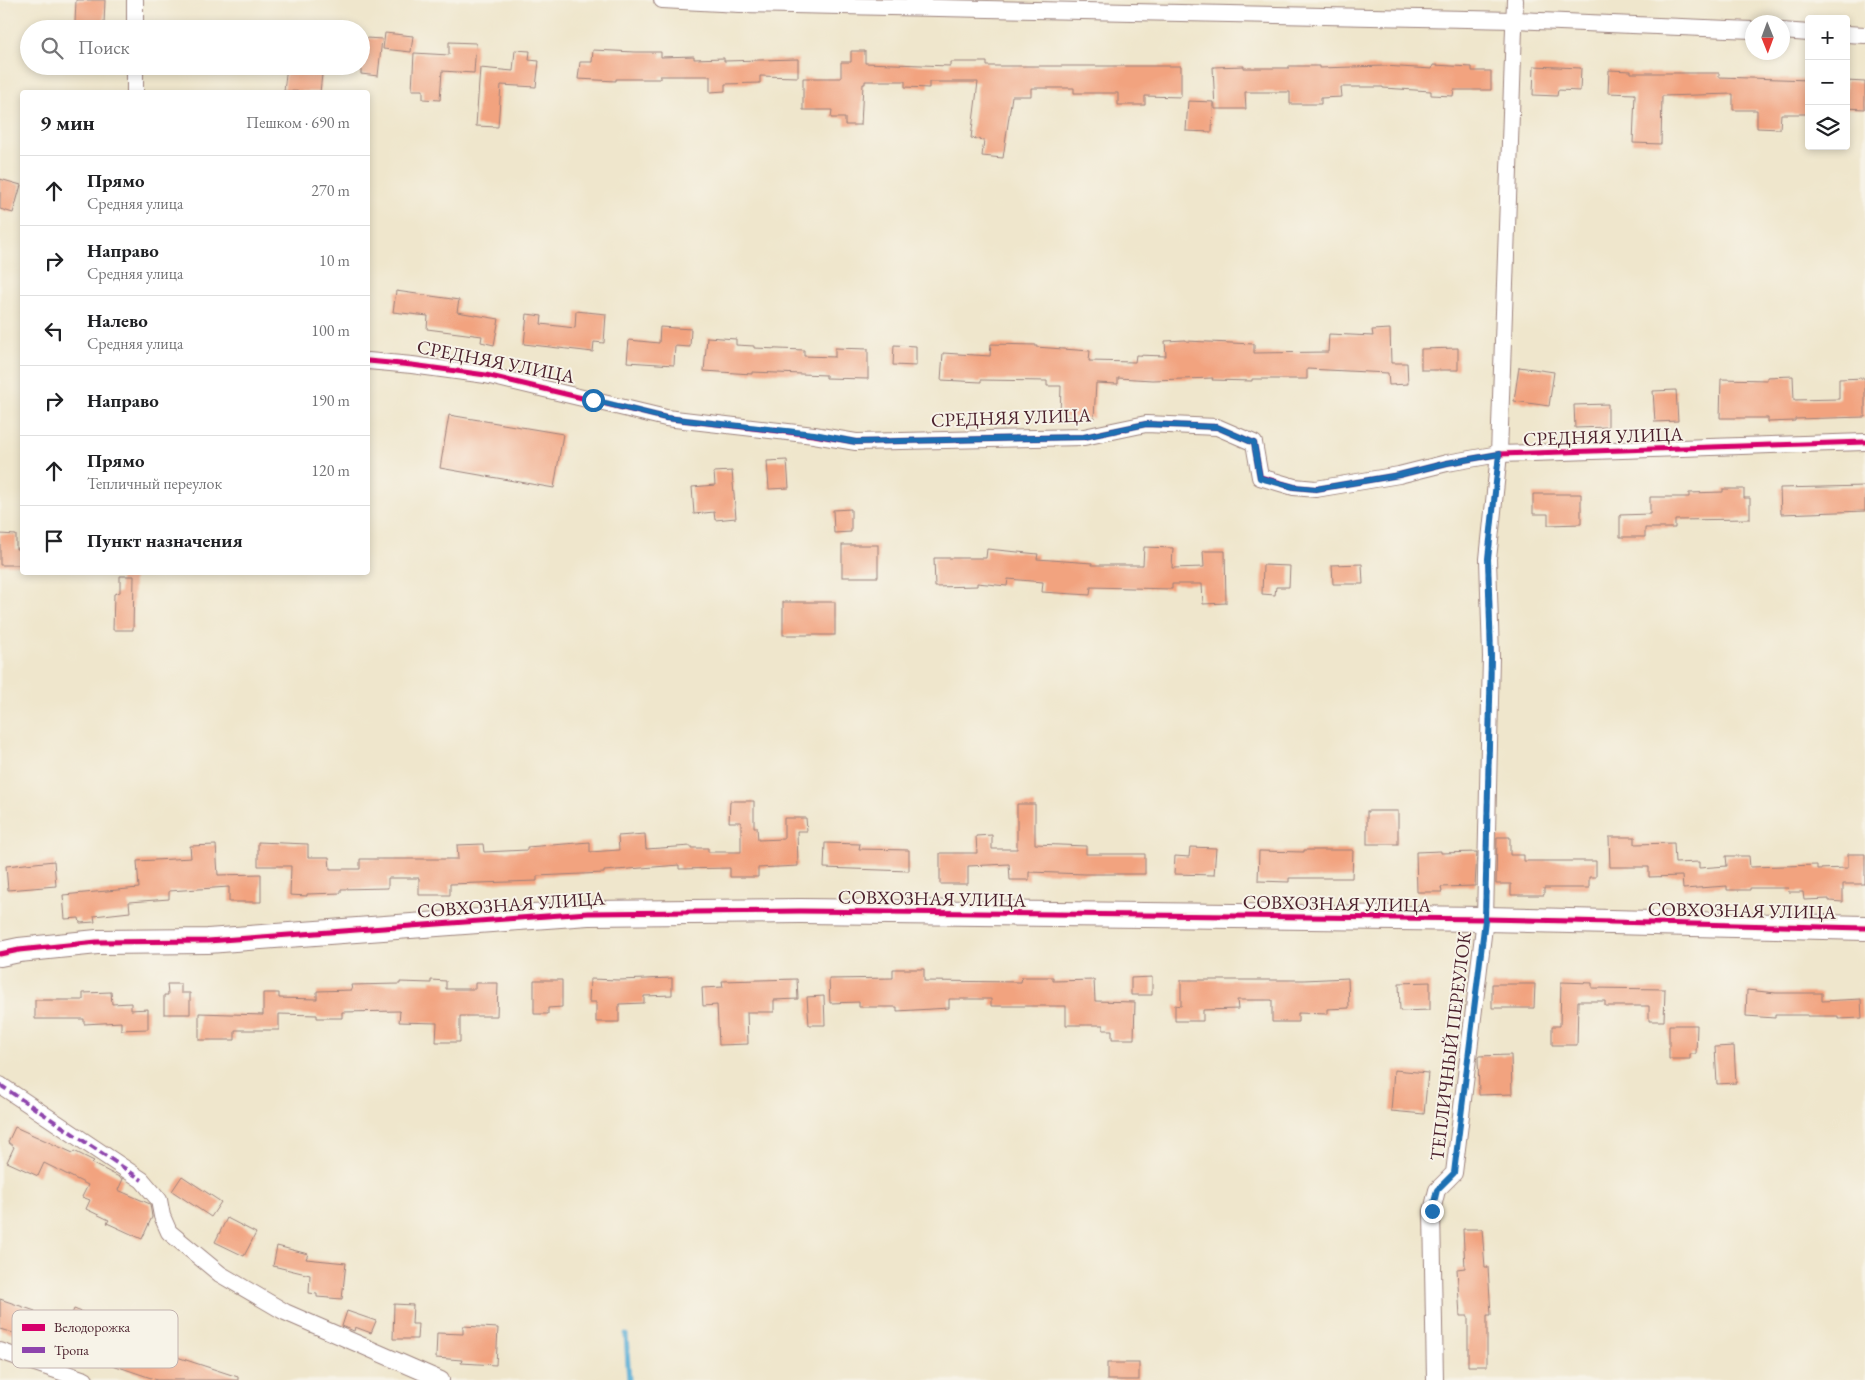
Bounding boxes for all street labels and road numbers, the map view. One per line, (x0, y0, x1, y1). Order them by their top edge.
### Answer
street label: СРЕДНЯЯ УЛИЦА (415, 334, 578, 389)
street label: СРЕДНЯЯ УЛИЦА (931, 402, 1092, 433)
street label: СРЕДНЯЯ УЛИЦА (1523, 421, 1684, 452)
street label: СОВХОЗНАЯ УЛИЦА (838, 884, 1027, 913)
street label: СОВХОЗНАЯ УЛИЦА (416, 885, 607, 924)
street label: СОВХОЗНАЯ УЛИЦА (1243, 889, 1432, 918)
street label: СОВХОЗНАЯ УЛИЦА (1648, 896, 1837, 925)
street label: ТЕПЛИЧНЫЙ ПЕРЕУЛОК (1424, 930, 1477, 1162)

